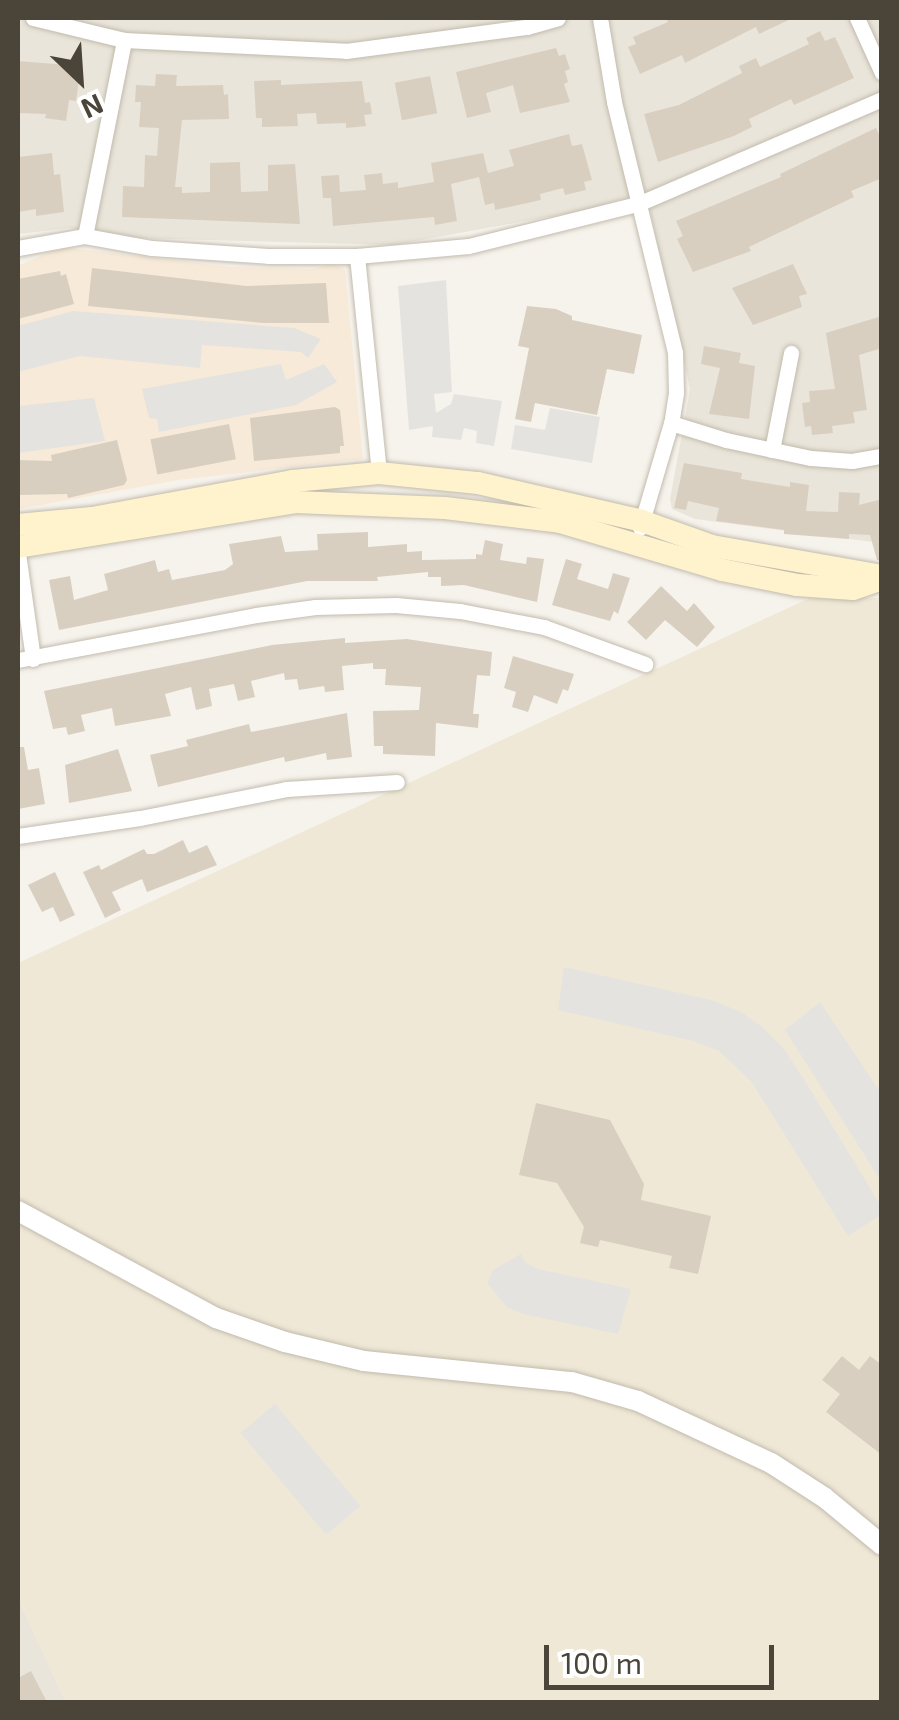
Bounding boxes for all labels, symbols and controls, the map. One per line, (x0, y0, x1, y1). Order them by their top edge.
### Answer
north arrow (30, 30, 130, 130)
text: N (76, 88, 109, 127)
scale bar (549, 1625, 779, 1687)
text: 100 m (561, 1644, 642, 1680)

